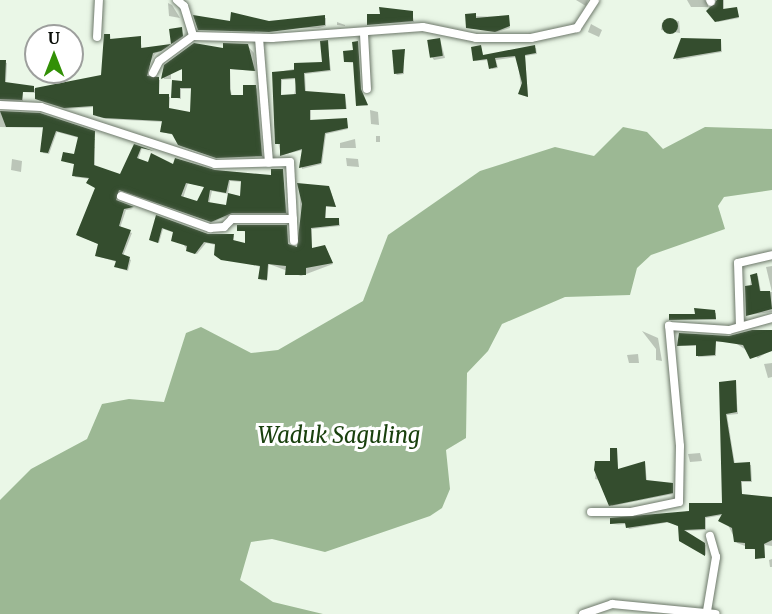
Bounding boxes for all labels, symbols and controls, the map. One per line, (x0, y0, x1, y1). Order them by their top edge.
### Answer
north arrow (24, 24, 84, 84)
text: U (48, 28, 60, 48)
water label: Waduk Saguling (258, 423, 420, 449)

